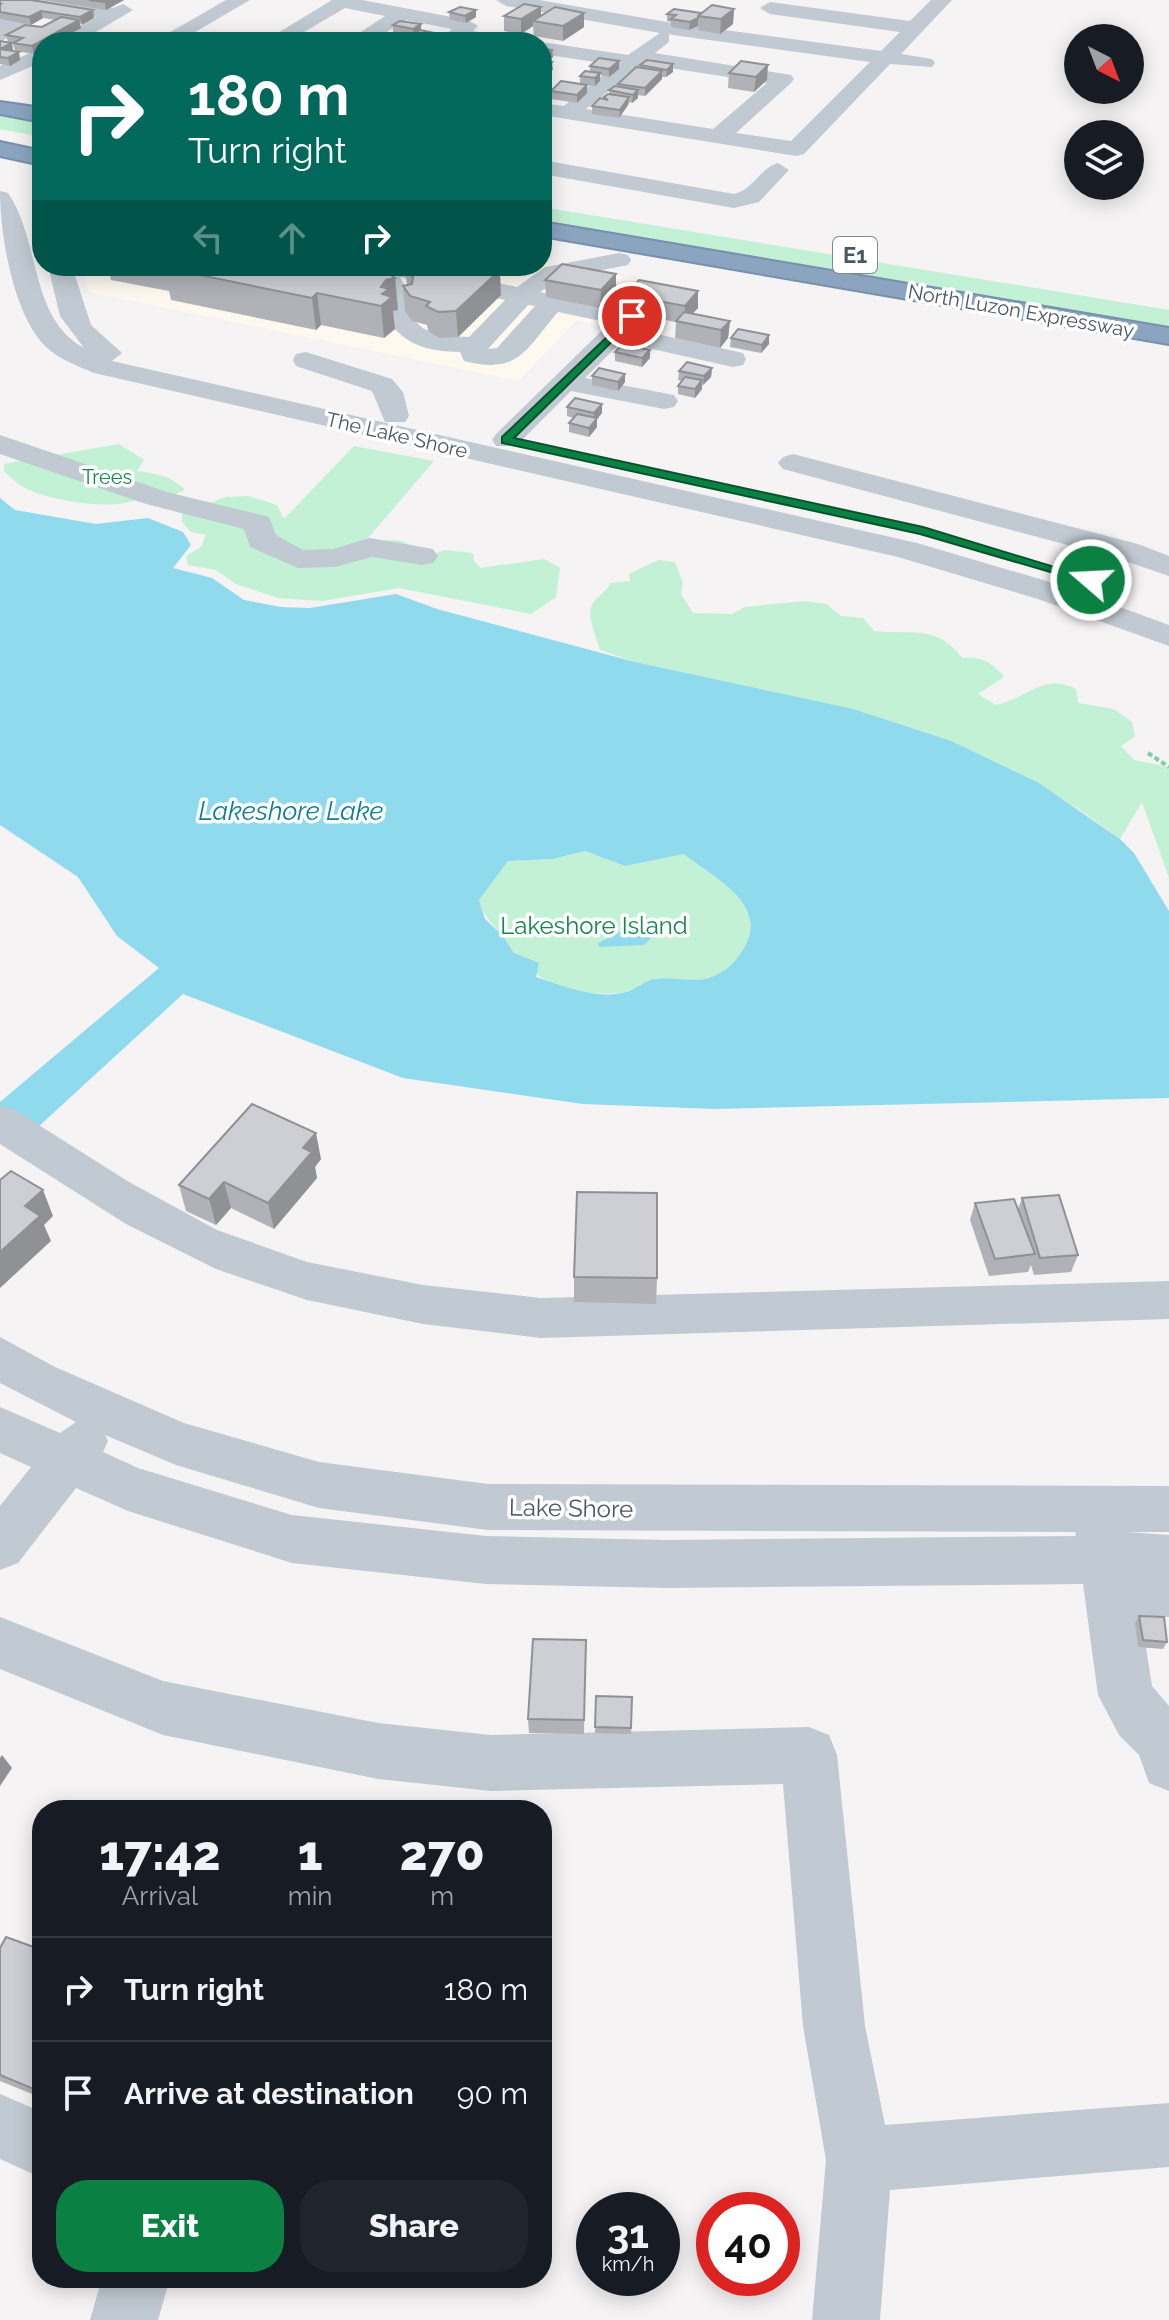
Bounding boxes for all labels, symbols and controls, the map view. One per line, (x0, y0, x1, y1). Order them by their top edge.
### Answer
north arrow (1064, 24, 1144, 104)
map controls (1064, 24, 1144, 200)
text: 180 m (188, 62, 349, 128)
icon: right (56, 64, 160, 168)
button: layers (1064, 120, 1144, 200)
text: Turn right (188, 129, 347, 171)
icon: left (186, 216, 230, 260)
icon: ahead (270, 216, 314, 260)
icon: right (354, 216, 398, 260)
road number: E1 (833, 237, 877, 273)
street label: North Luzon Expressway (906, 279, 1136, 343)
pin (598, 282, 666, 350)
icon: arrive (610, 294, 654, 338)
street label: The Lake Shore (324, 407, 470, 463)
park label: Trees (82, 465, 132, 489)
position arrow (1049, 538, 1133, 622)
water label: Lakeshore Lake (199, 796, 383, 826)
park label: Lakeshore Island (500, 911, 688, 940)
street label: Lake Shore (509, 1492, 633, 1524)
text: 17:42 (99, 1825, 221, 1881)
text: 1 (298, 1825, 323, 1881)
text: 270 (400, 1825, 485, 1881)
text: Arrival (122, 1881, 198, 1911)
text: min (288, 1881, 332, 1911)
text: m (430, 1881, 454, 1911)
icon: right (56, 1967, 100, 2011)
text: Turn right (124, 1972, 264, 2007)
text: 180 m (444, 1972, 528, 2007)
icon: arrive (56, 2071, 100, 2115)
text: Arrive at destination (124, 2076, 414, 2111)
text: 90 m (457, 2076, 528, 2111)
button: Exit (56, 2180, 284, 2272)
button: Share (300, 2180, 528, 2272)
speed limit sign: 40 (696, 2192, 800, 2296)
text: 31 (607, 2210, 649, 2257)
text: km/h (602, 2252, 654, 2276)

